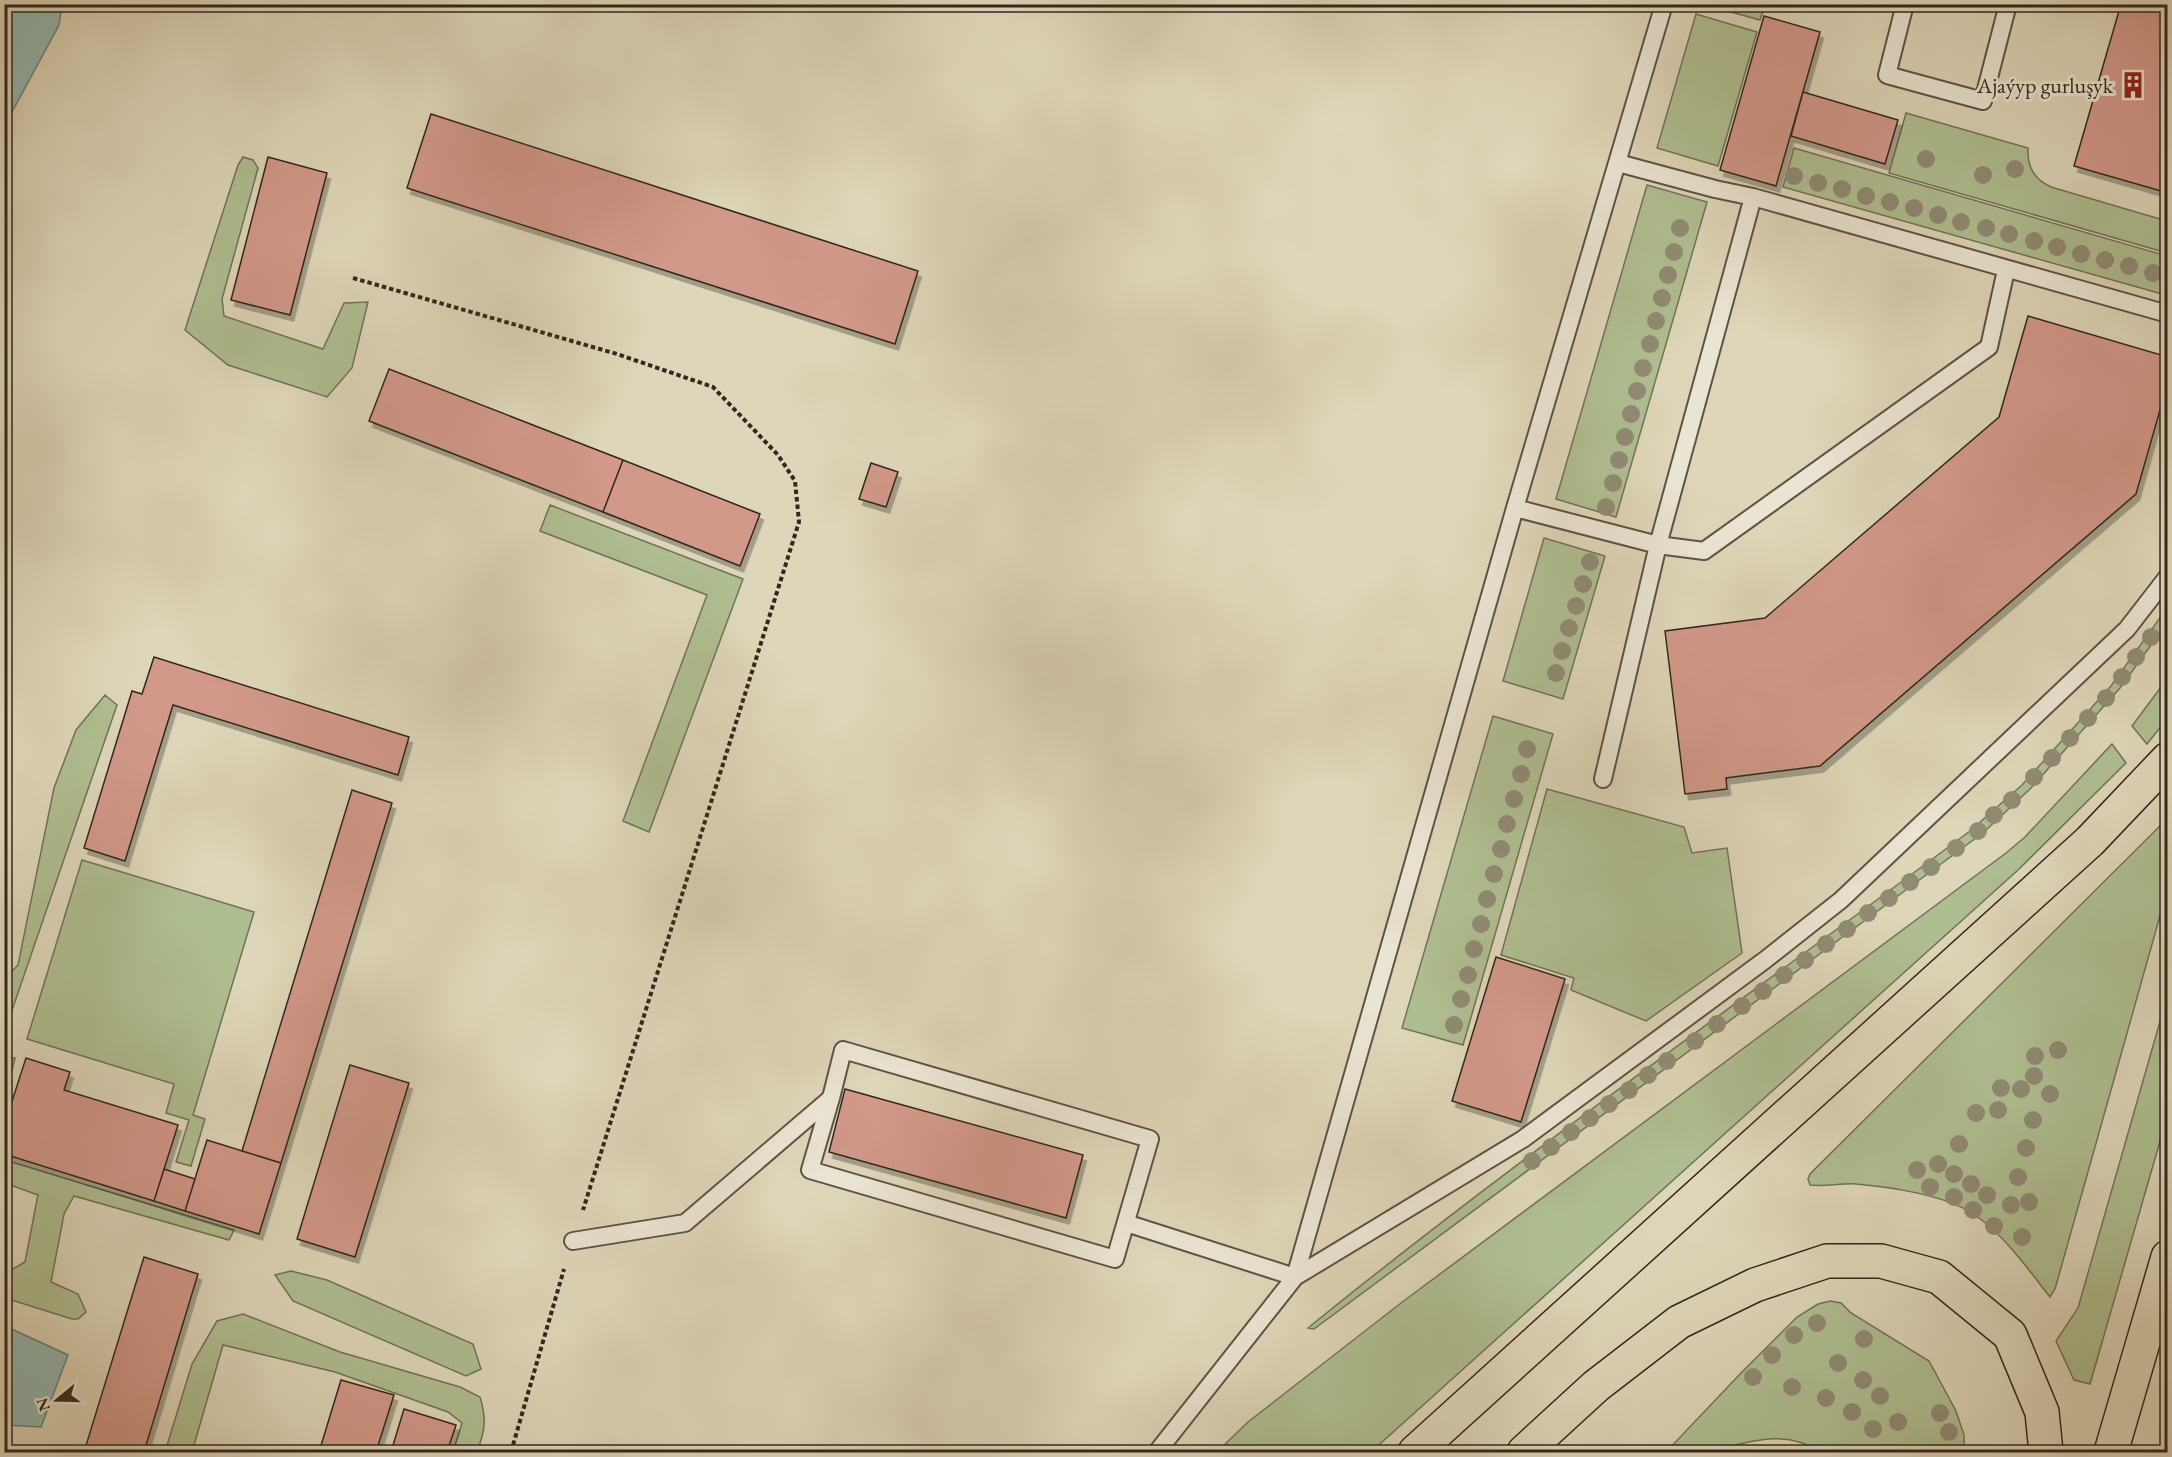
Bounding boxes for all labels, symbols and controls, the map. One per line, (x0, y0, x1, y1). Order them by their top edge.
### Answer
building icon: Ajaýyp gurluşyk (2118, 70, 2148, 100)
place label: Ajaýyp gurluşyk (1976, 71, 2114, 100)
north arrow (27, 1370, 87, 1430)
text: N (31, 1395, 55, 1414)

